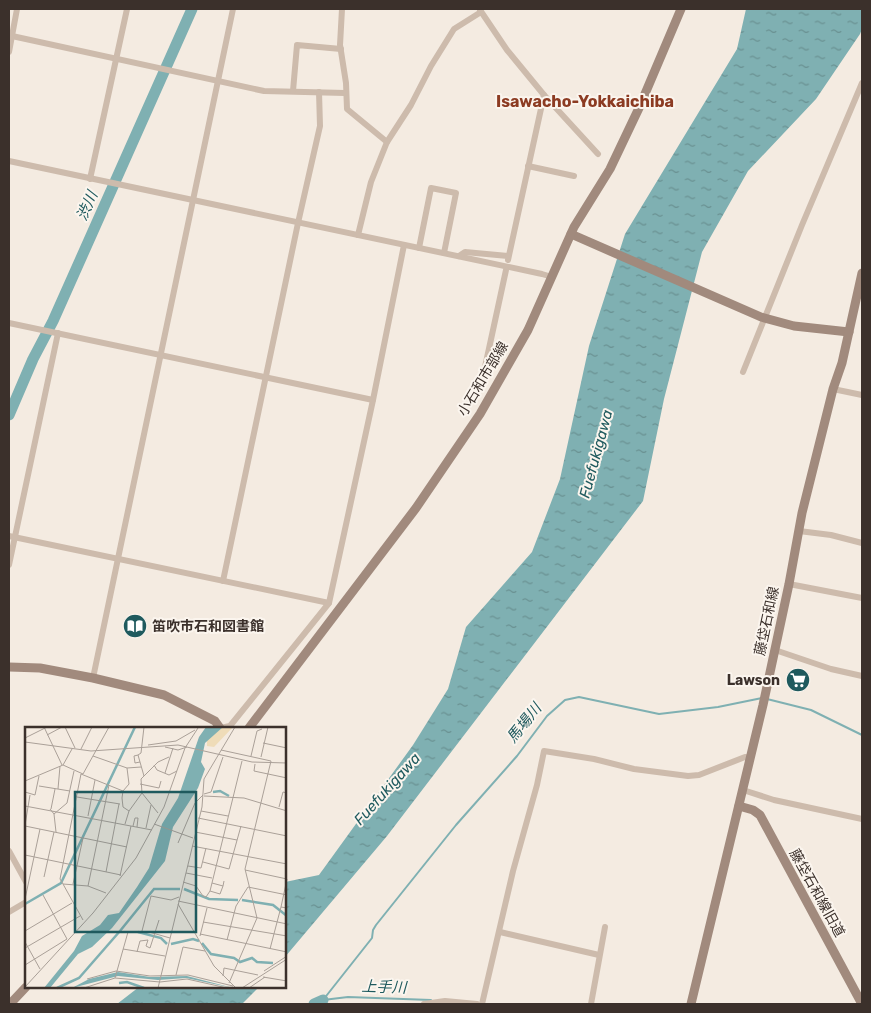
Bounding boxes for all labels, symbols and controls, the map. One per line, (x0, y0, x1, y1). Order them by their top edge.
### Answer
district label: Isawacho-Yokkaichiba (496, 92, 674, 111)
water label: 渋川 (73, 187, 102, 223)
street label: 小石和市部線 (454, 339, 512, 419)
water label: Fuefukigawa (576, 408, 616, 500)
street label: 藤垈石和線 (751, 585, 783, 657)
library icon: 笛吹市石和図書館 (122, 613, 148, 639)
place label: 笛吹市石和図書館 (152, 618, 264, 635)
supermarket icon: Lawson (785, 667, 811, 693)
place label: Lawson (727, 672, 780, 689)
water label: 馬場川 (503, 698, 546, 746)
inset map (25, 727, 286, 988)
water label: Fuefukigawa (350, 749, 424, 829)
street label: 藤垈石和線旧道 (786, 846, 848, 940)
water label: 上手川 (361, 977, 409, 997)

